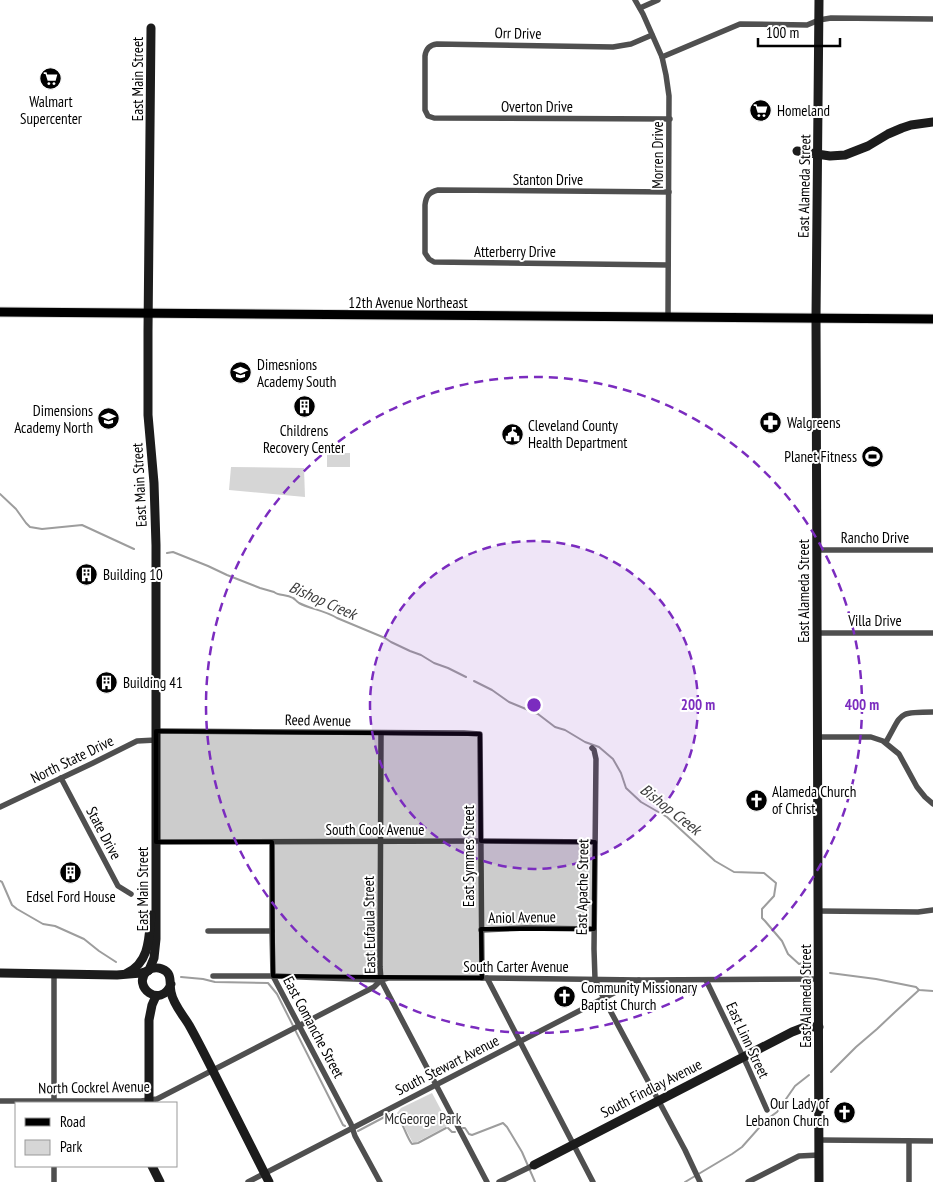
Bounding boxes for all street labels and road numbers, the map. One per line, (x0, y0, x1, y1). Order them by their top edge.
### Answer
street label: Orr Drive (494, 23, 542, 43)
street label: East Main Street (128, 37, 147, 121)
street label: Overton Drive (501, 97, 573, 116)
street label: Morren Drive (648, 121, 667, 189)
street label: East Alameda Street (794, 134, 814, 238)
street label: Stanton Drive (513, 170, 583, 189)
street label: Atterberry Drive (474, 242, 556, 261)
street label: 12th Avenue Northeast (348, 293, 468, 312)
street label: East Main Street (127, 442, 151, 528)
street label: Rancho Drive (841, 528, 909, 547)
street label: East Alameda Street (794, 539, 813, 643)
street label: Villa Drive (847, 611, 902, 630)
street label: Reed Avenue (285, 710, 351, 730)
street label: North State Drive (27, 731, 117, 787)
street label: State Drive (82, 803, 126, 863)
street label: East Symmes Street (459, 805, 478, 907)
street label: South Cook Avenue (326, 820, 424, 839)
street label: East Apache Street (572, 839, 592, 935)
street label: East Main Street (133, 847, 152, 931)
street label: East Eufaula Street (359, 876, 379, 974)
street label: Aniol Avenue (488, 907, 556, 927)
street label: East Alameda Street (796, 944, 815, 1048)
street label: South Carter Avenue (463, 957, 569, 976)
street label: East Comanche Street (279, 973, 349, 1081)
street label: East Linn Street (722, 999, 774, 1081)
street label: South Stewart Avenue (392, 1031, 502, 1099)
street label: South Findlay Avenue (597, 1054, 705, 1122)
street label: North Cockrel Avenue (38, 1077, 150, 1097)

